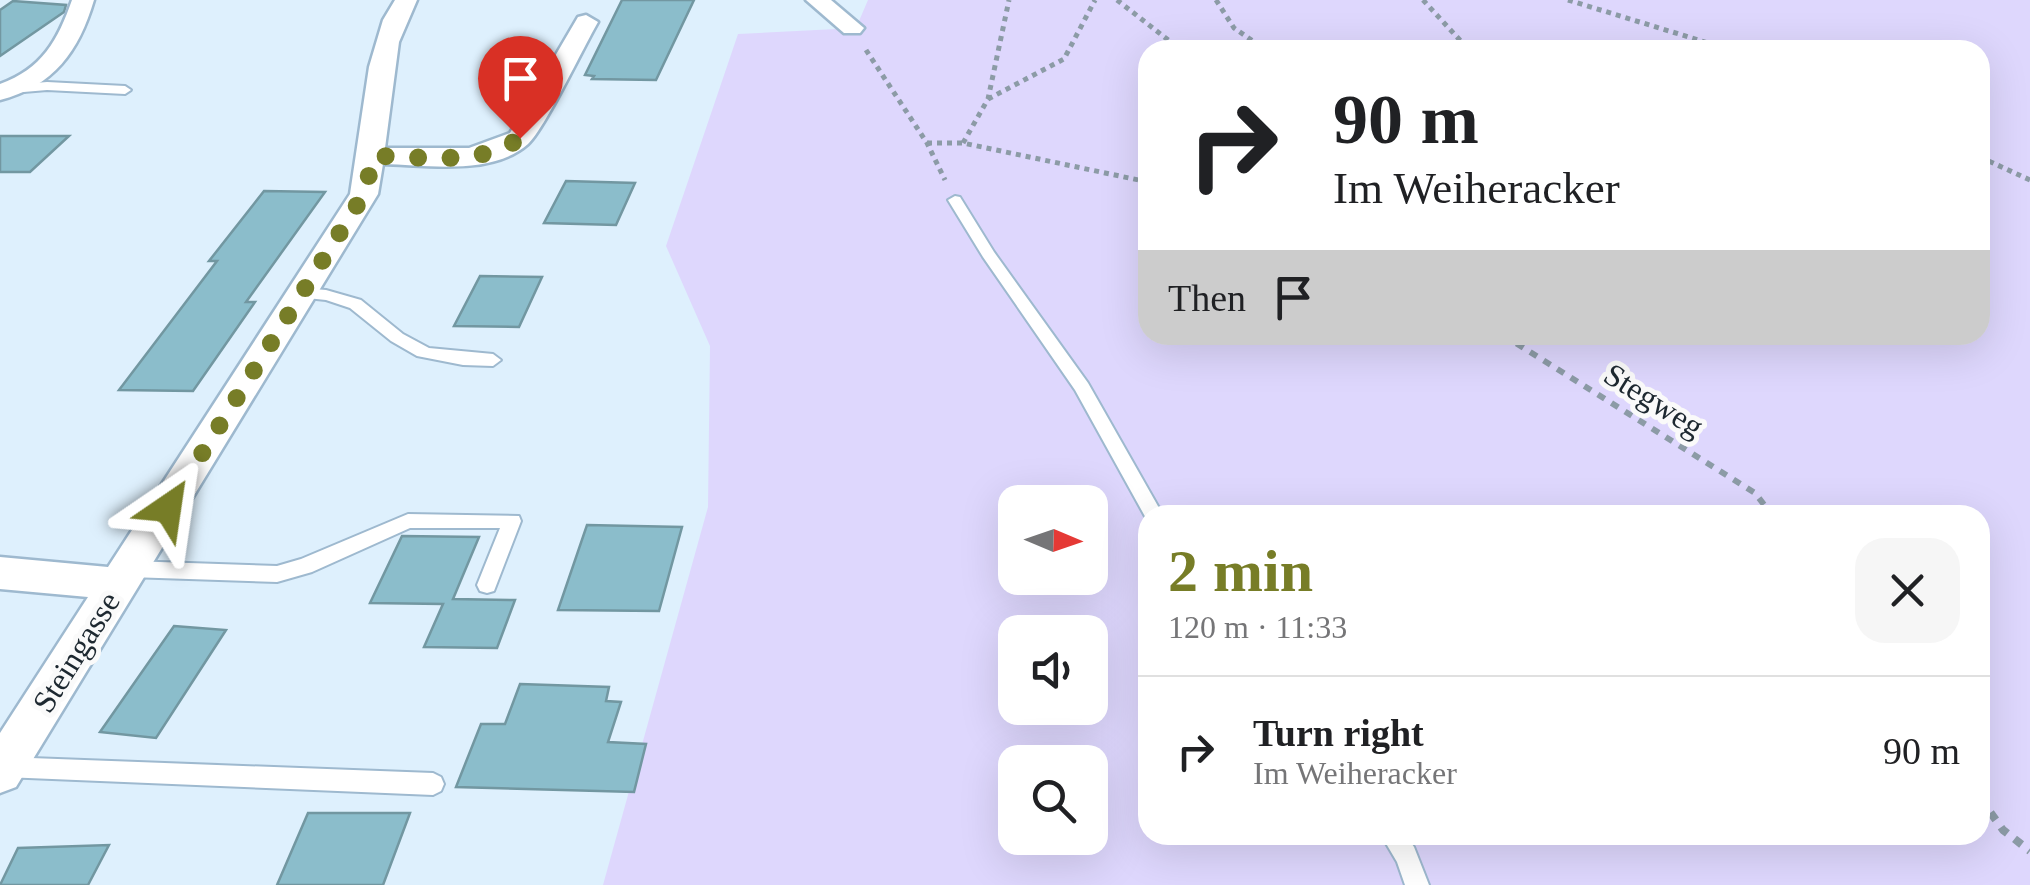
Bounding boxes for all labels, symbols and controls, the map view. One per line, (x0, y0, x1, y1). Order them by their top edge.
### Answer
pin (478, 36, 563, 139)
icon: arrive (493, 51, 548, 106)
icon: right (1168, 80, 1298, 210)
text: 90 m (1333, 81, 1479, 158)
text: Im Weiheracker (1333, 163, 1620, 213)
icon: arrive (1266, 270, 1321, 325)
text: Then (1168, 277, 1246, 319)
street label: Stegweg (1598, 356, 1710, 444)
position arrow (116, 456, 220, 560)
north arrow (998, 485, 1108, 595)
map controls (998, 485, 1108, 855)
text: 2 min (1168, 538, 1313, 604)
button: close (1855, 538, 1960, 643)
street label: Steingasse (25, 585, 127, 719)
text: 120 m · 11:33 (1168, 609, 1347, 645)
button: sound (998, 615, 1108, 725)
text: Turn right (1253, 712, 1424, 754)
icon: right (1168, 724, 1223, 779)
text: 90 m (1883, 730, 1960, 772)
button: search (998, 745, 1108, 855)
text: Im Weiheracker (1253, 755, 1457, 791)

